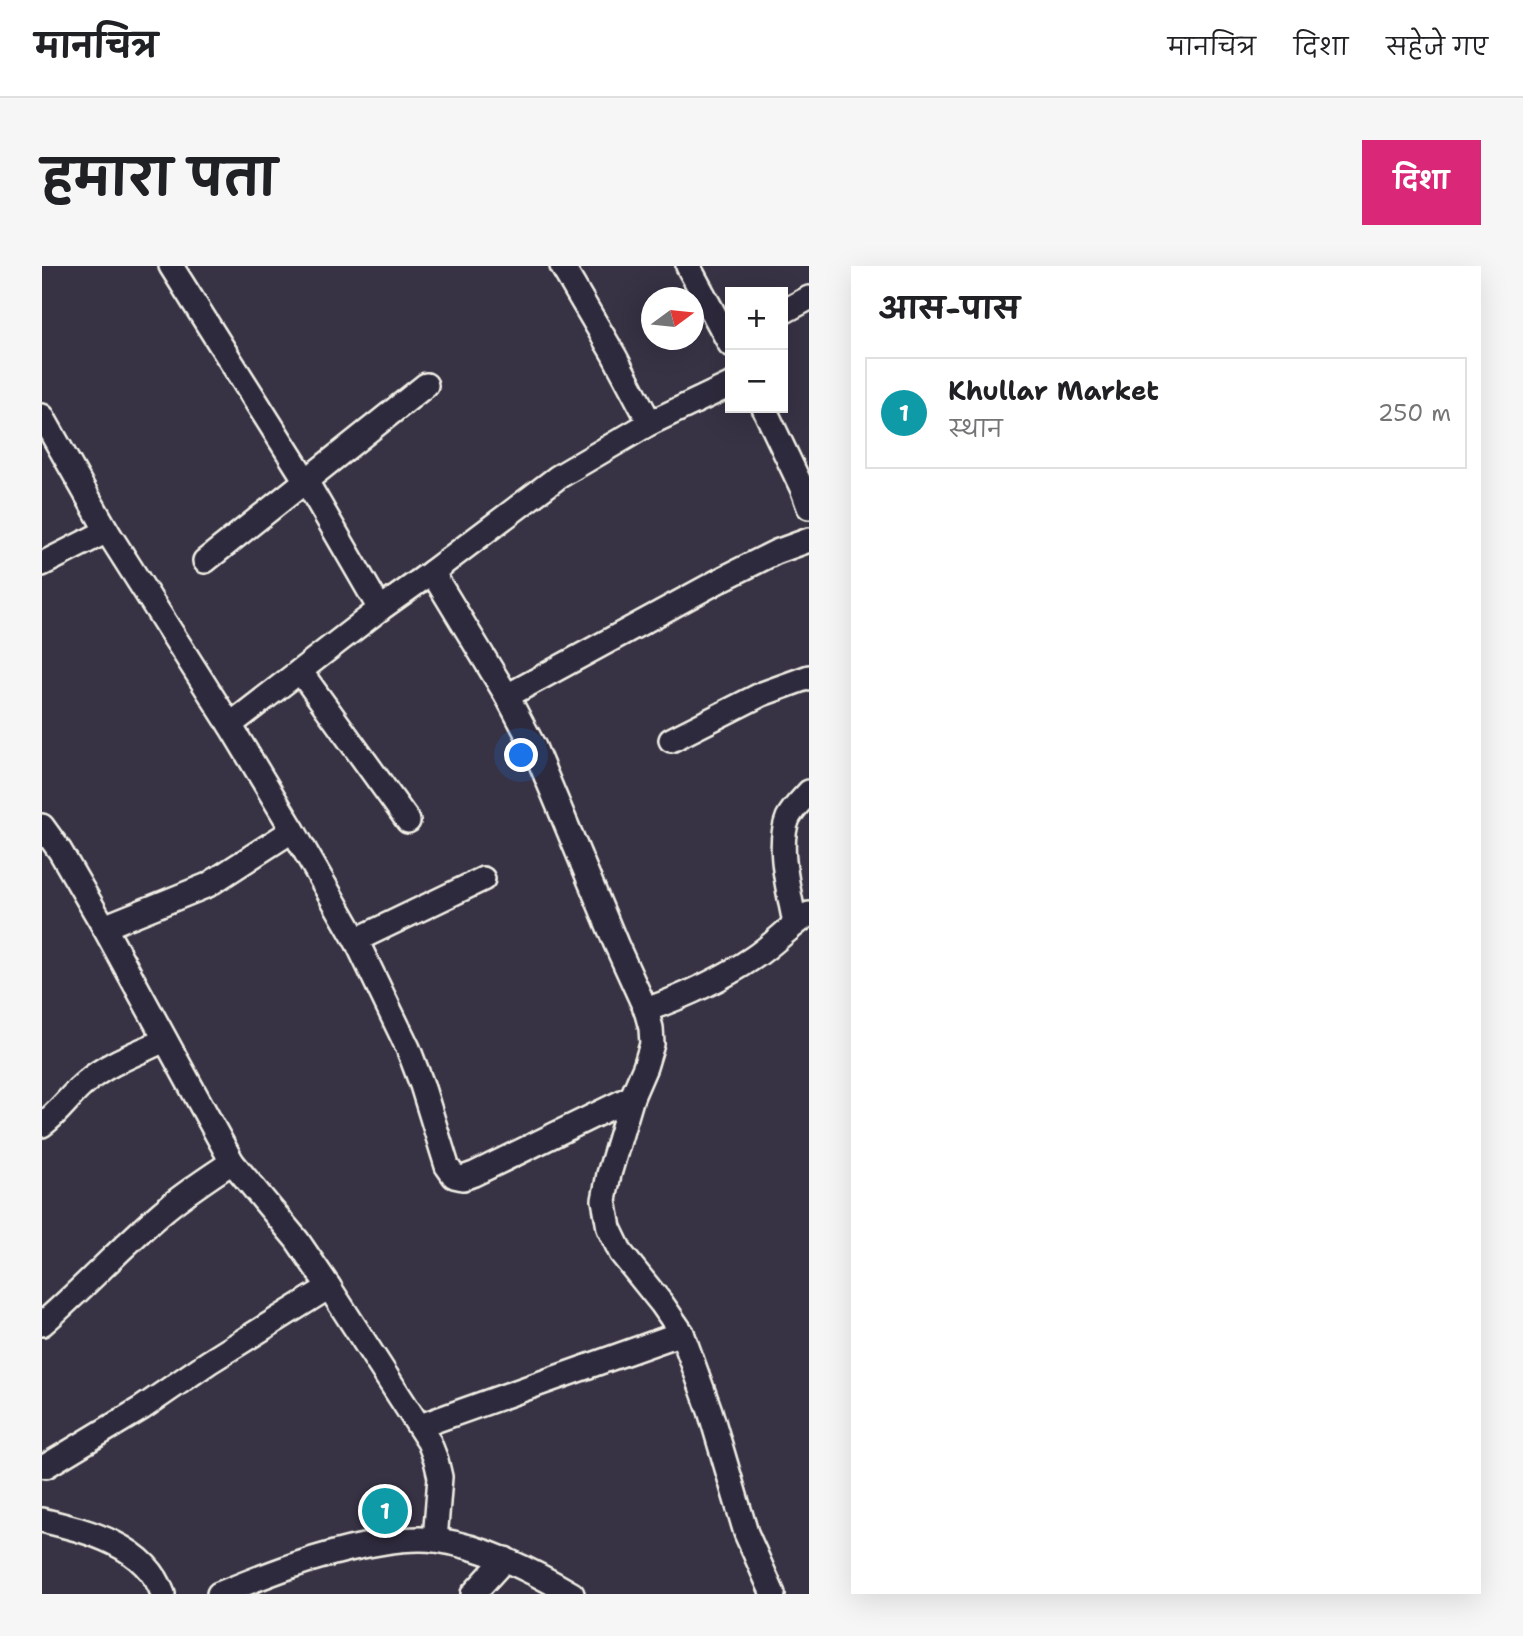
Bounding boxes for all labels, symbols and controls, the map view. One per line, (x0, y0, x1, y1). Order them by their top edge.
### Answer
text: मानचित्र (35, 23, 158, 68)
text: मानचित्र (1168, 31, 1256, 63)
text: दिशा (1294, 31, 1348, 63)
text: सहेजे गए (1386, 31, 1488, 63)
button: दिशा (1362, 140, 1481, 225)
text: हमारा पता (42, 145, 277, 211)
north arrow (641, 287, 704, 350)
map controls (725, 287, 788, 413)
button: + (725, 287, 788, 350)
text: आस-पास (879, 288, 1020, 329)
button: − (725, 350, 788, 413)
text: Khullar Market (948, 373, 1159, 408)
text: 1 (899, 398, 909, 428)
text: 250 m (1378, 398, 1451, 428)
text: स्थान (948, 414, 1003, 444)
your location (504, 738, 538, 772)
pin: 1 (362, 1485, 408, 1537)

